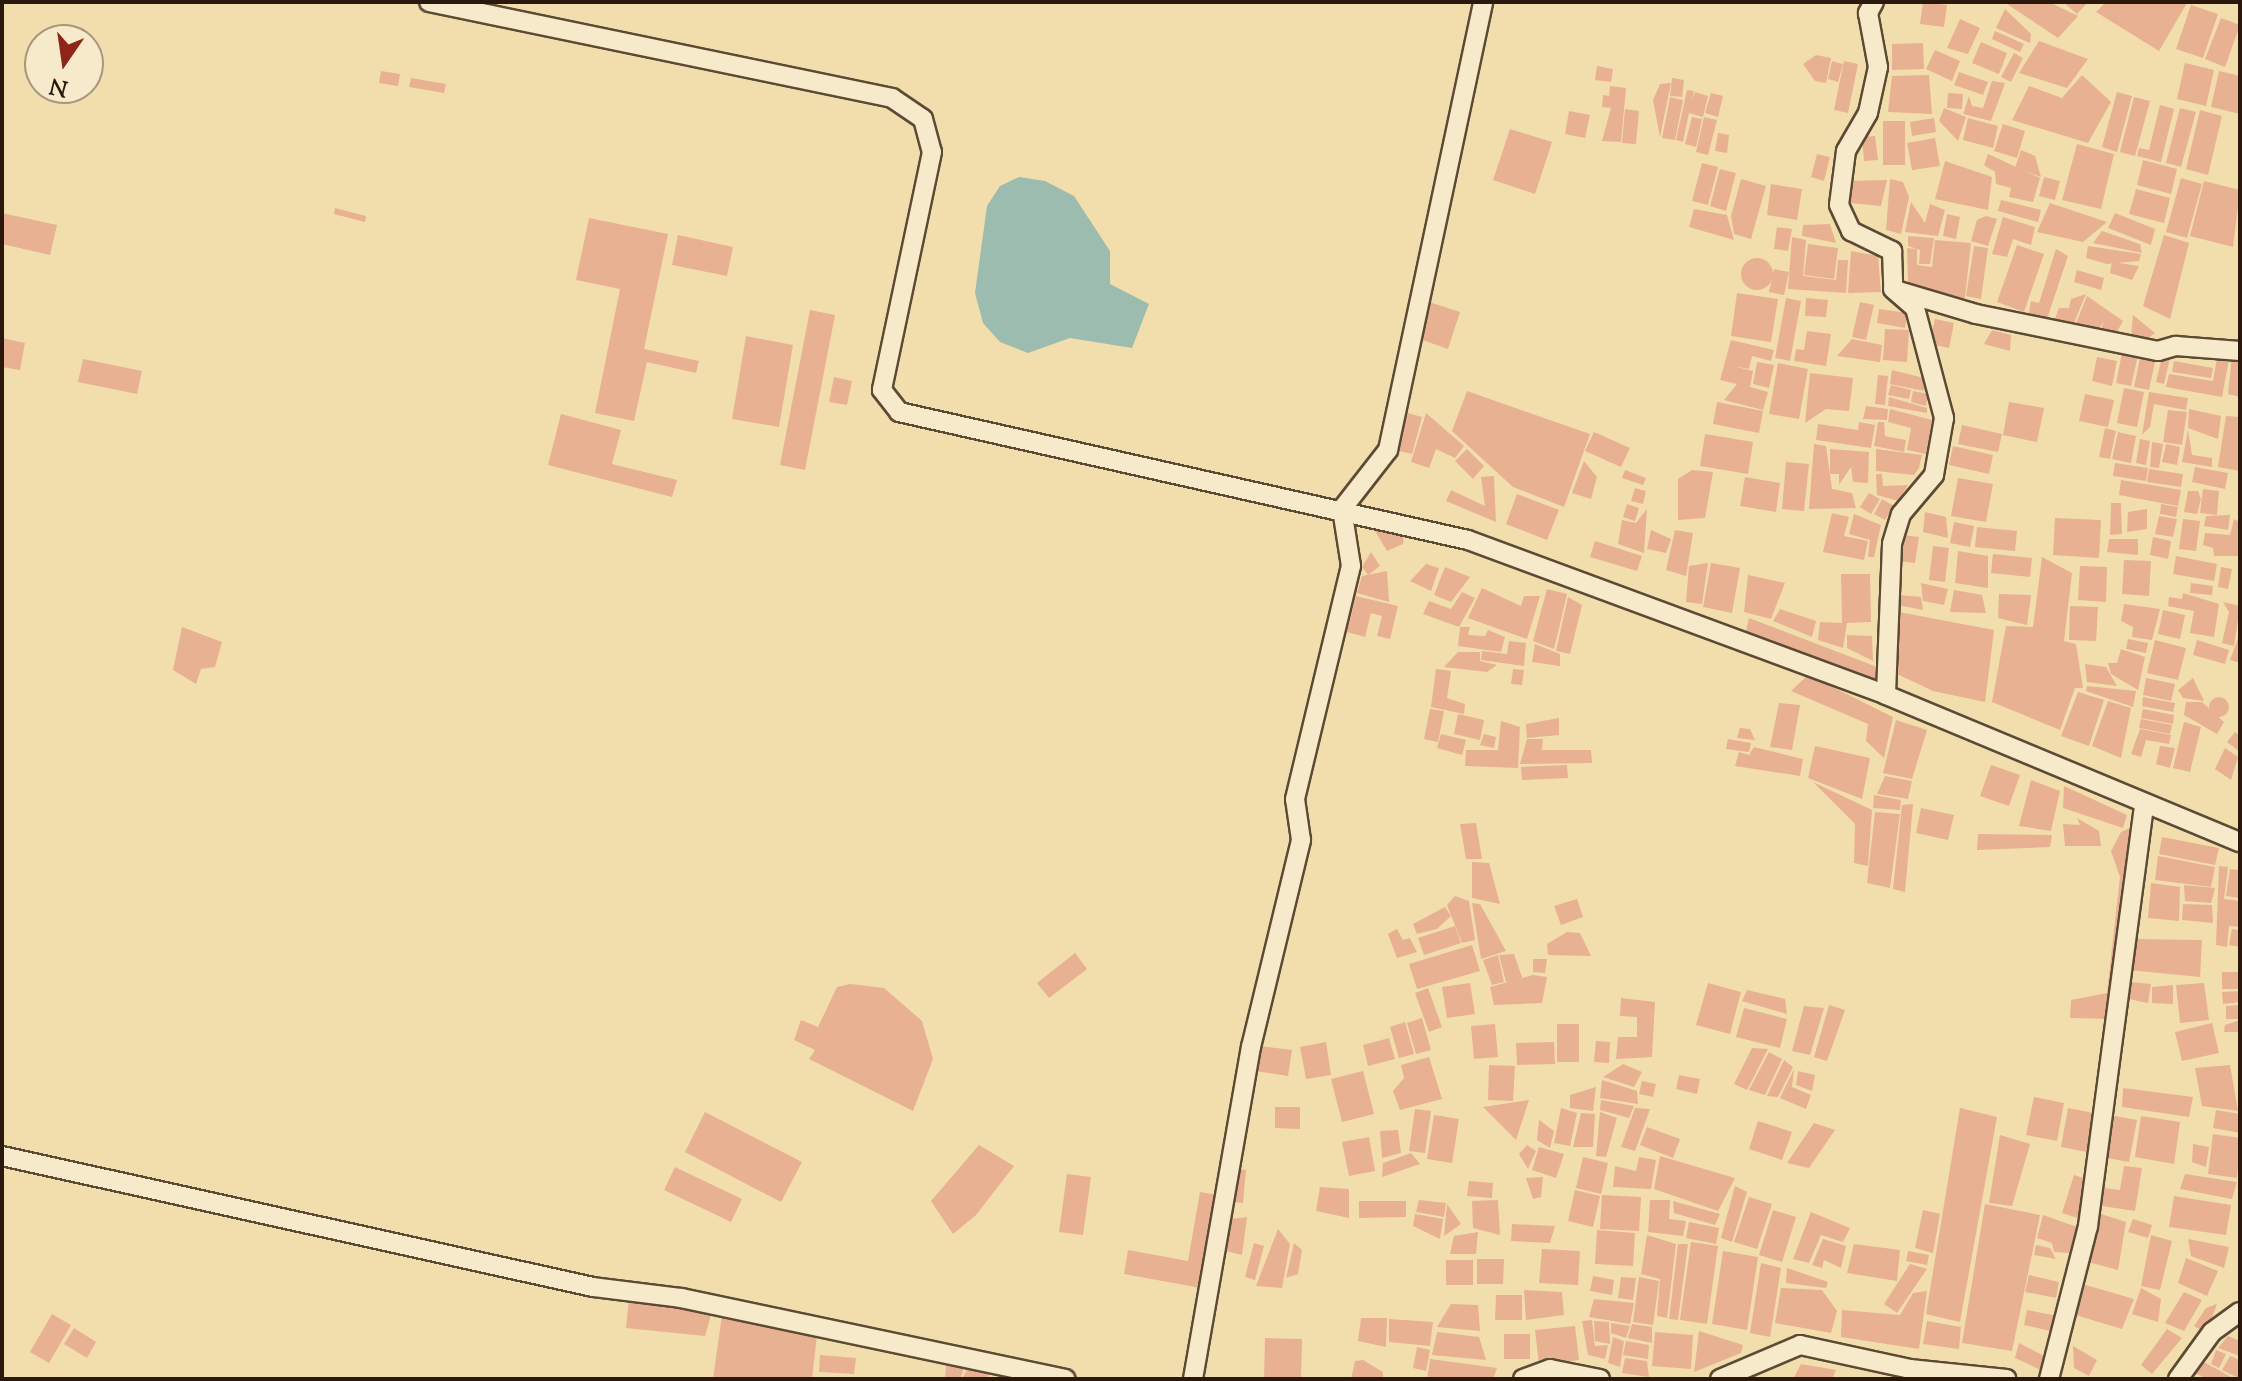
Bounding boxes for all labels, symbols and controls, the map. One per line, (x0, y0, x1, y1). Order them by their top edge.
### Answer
north arrow (24, 24, 104, 104)
text: N (47, 68, 71, 103)

